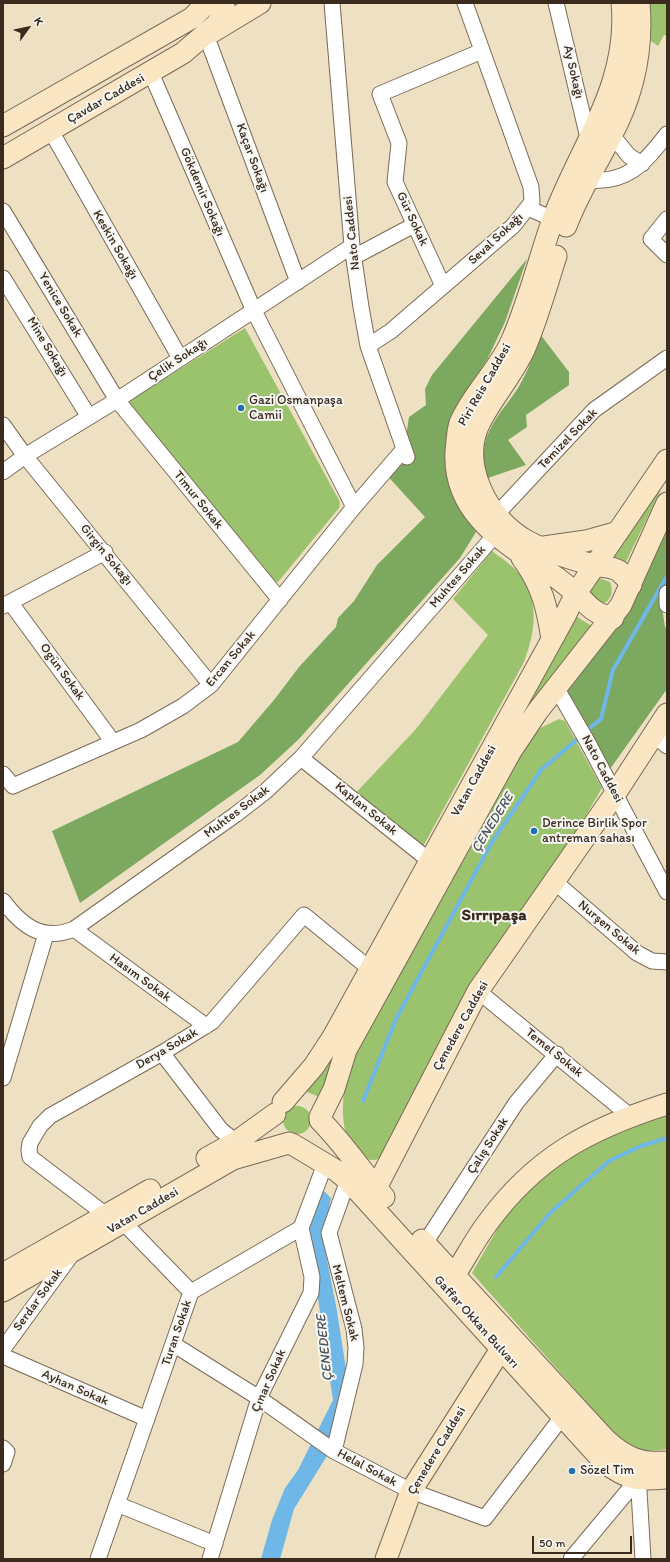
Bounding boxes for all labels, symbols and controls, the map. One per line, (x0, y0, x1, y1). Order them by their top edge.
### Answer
north arrow (8, 8, 48, 48)
text: K (31, 15, 46, 28)
street label: Ay Sokağı (559, 44, 587, 100)
street label: Çavdar Caddesi (64, 70, 148, 128)
street label: Kaçar Sokağı (232, 121, 272, 195)
street label: Gökdemir Sokağı (176, 145, 228, 239)
street label: Gür Sokak (393, 189, 431, 249)
street label: Nato Caddesi (340, 195, 364, 271)
street label: Keskin Sokağı (89, 208, 141, 282)
street label: Seval Sokağı (465, 210, 527, 268)
street label: Yenice Sokak (34, 270, 86, 340)
street label: Mine Sokağı (23, 314, 71, 380)
street label: Çelik Sokağı (145, 335, 211, 385)
street label: Piri Reis Caddesi (455, 341, 515, 429)
place label: Gazi Osmanpaşa Camii (249, 393, 343, 424)
marker: Gazi Osmanpaşa Camii (236, 403, 246, 413)
street label: Temizel Sokak (535, 405, 601, 473)
street label: Timur Sokak (170, 468, 226, 532)
street label: Girgin Sokağı (76, 521, 136, 589)
street label: Muhtes Sokak (427, 542, 489, 612)
street label: Ercan Sokak (203, 628, 259, 690)
street label: Ogün Sokak (36, 640, 88, 704)
street label: Nato Caddesi (578, 732, 626, 806)
street label: Vatan Caddesi (448, 742, 500, 820)
street label: Kaplan Sokak (332, 779, 400, 839)
street label: Muhtes Sokak (201, 782, 273, 842)
water label: ÇENEDERE (468, 790, 518, 856)
place label: Derince Birlik Spor antreman sahası (542, 816, 647, 847)
marker: Derince Birlik Spor antreman sahası (529, 826, 539, 836)
street label: Nurşen Sokak (575, 897, 643, 959)
district label: Sırrıpaşa (461, 906, 527, 926)
street label: Hasım Sokak (106, 950, 174, 1006)
street label: Çenedere Caddesi (430, 978, 492, 1074)
street label: Derya Sokak (133, 1025, 201, 1073)
street label: Temel Sokak (522, 1025, 586, 1081)
street label: Çalış Sokak (464, 1115, 512, 1177)
street label: Vatan Caddesi (105, 1184, 181, 1238)
street label: Meltem Sokak (328, 1263, 362, 1343)
street label: Serdar Sokak (10, 1266, 66, 1334)
street label: Gaffar Okkan Bulvarı (430, 1272, 522, 1372)
street label: Turan Sokak (158, 1298, 196, 1368)
water label: ÇENEDERE (313, 1314, 337, 1382)
street label: Çınar Sokak (248, 1347, 290, 1415)
street label: Ayhan Sokak (39, 1366, 111, 1410)
street label: Çenedere Caddesi (405, 1404, 469, 1498)
street label: Helal Sokak (334, 1446, 400, 1490)
place label: Sözel Tim (580, 1463, 634, 1479)
marker: Sözel Tim (567, 1466, 577, 1476)
scale bar (534, 1528, 634, 1554)
text: 50 m (539, 1536, 565, 1550)

